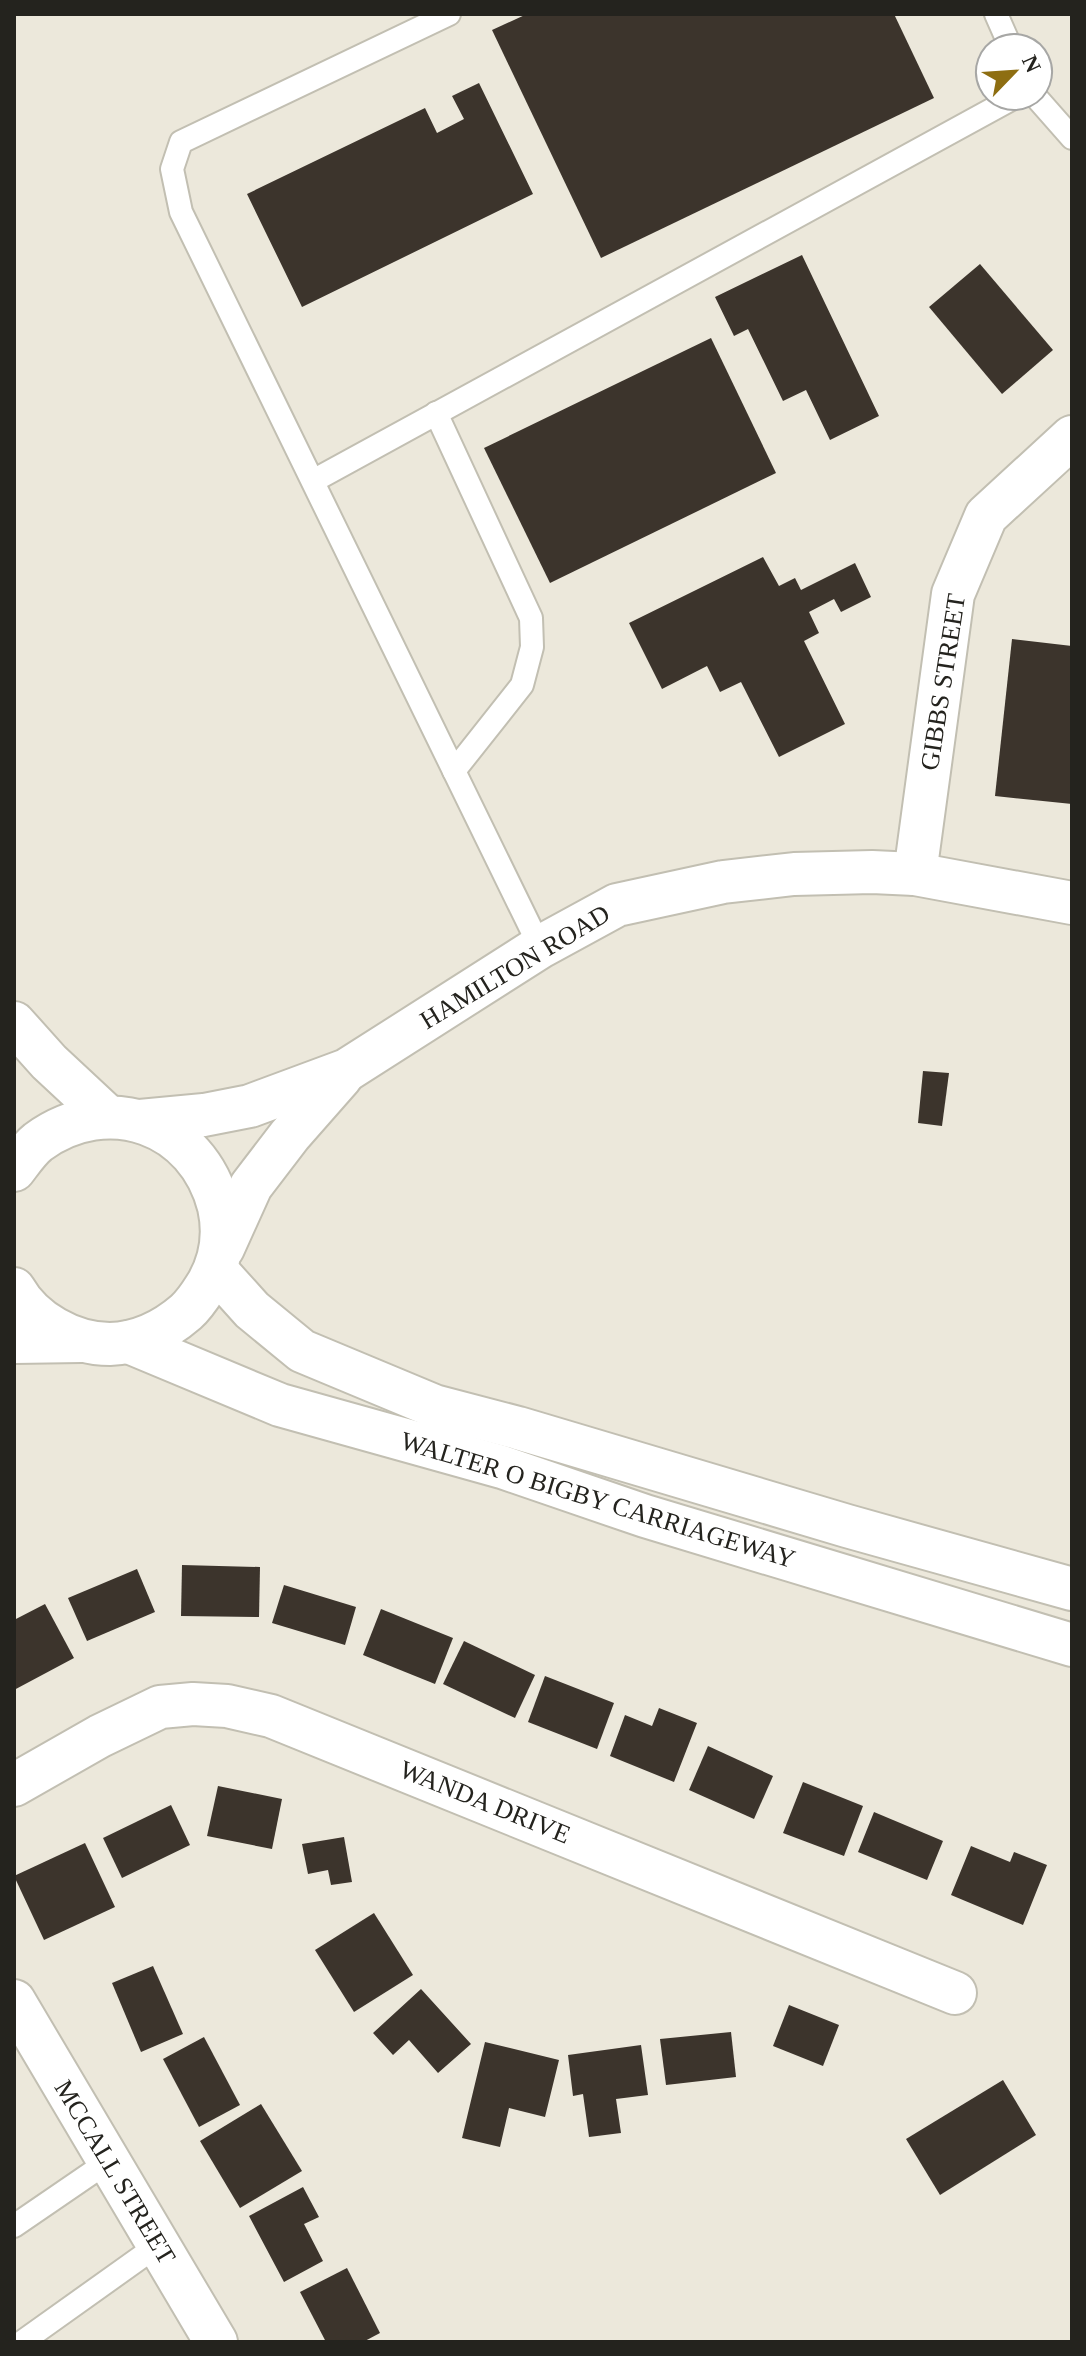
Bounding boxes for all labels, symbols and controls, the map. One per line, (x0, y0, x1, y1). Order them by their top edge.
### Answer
north arrow (974, 32, 1054, 112)
text: N (1017, 51, 1046, 76)
street label: GIBBS STREET (915, 592, 971, 772)
street label: HAMILTON ROAD (415, 899, 615, 1035)
street label: WALTER O BIGBY CARRIAGEWAY (397, 1426, 799, 1574)
street label: WANDA DRIVE (396, 1755, 574, 1849)
street label: MCCALL STREET (49, 2075, 181, 2269)

